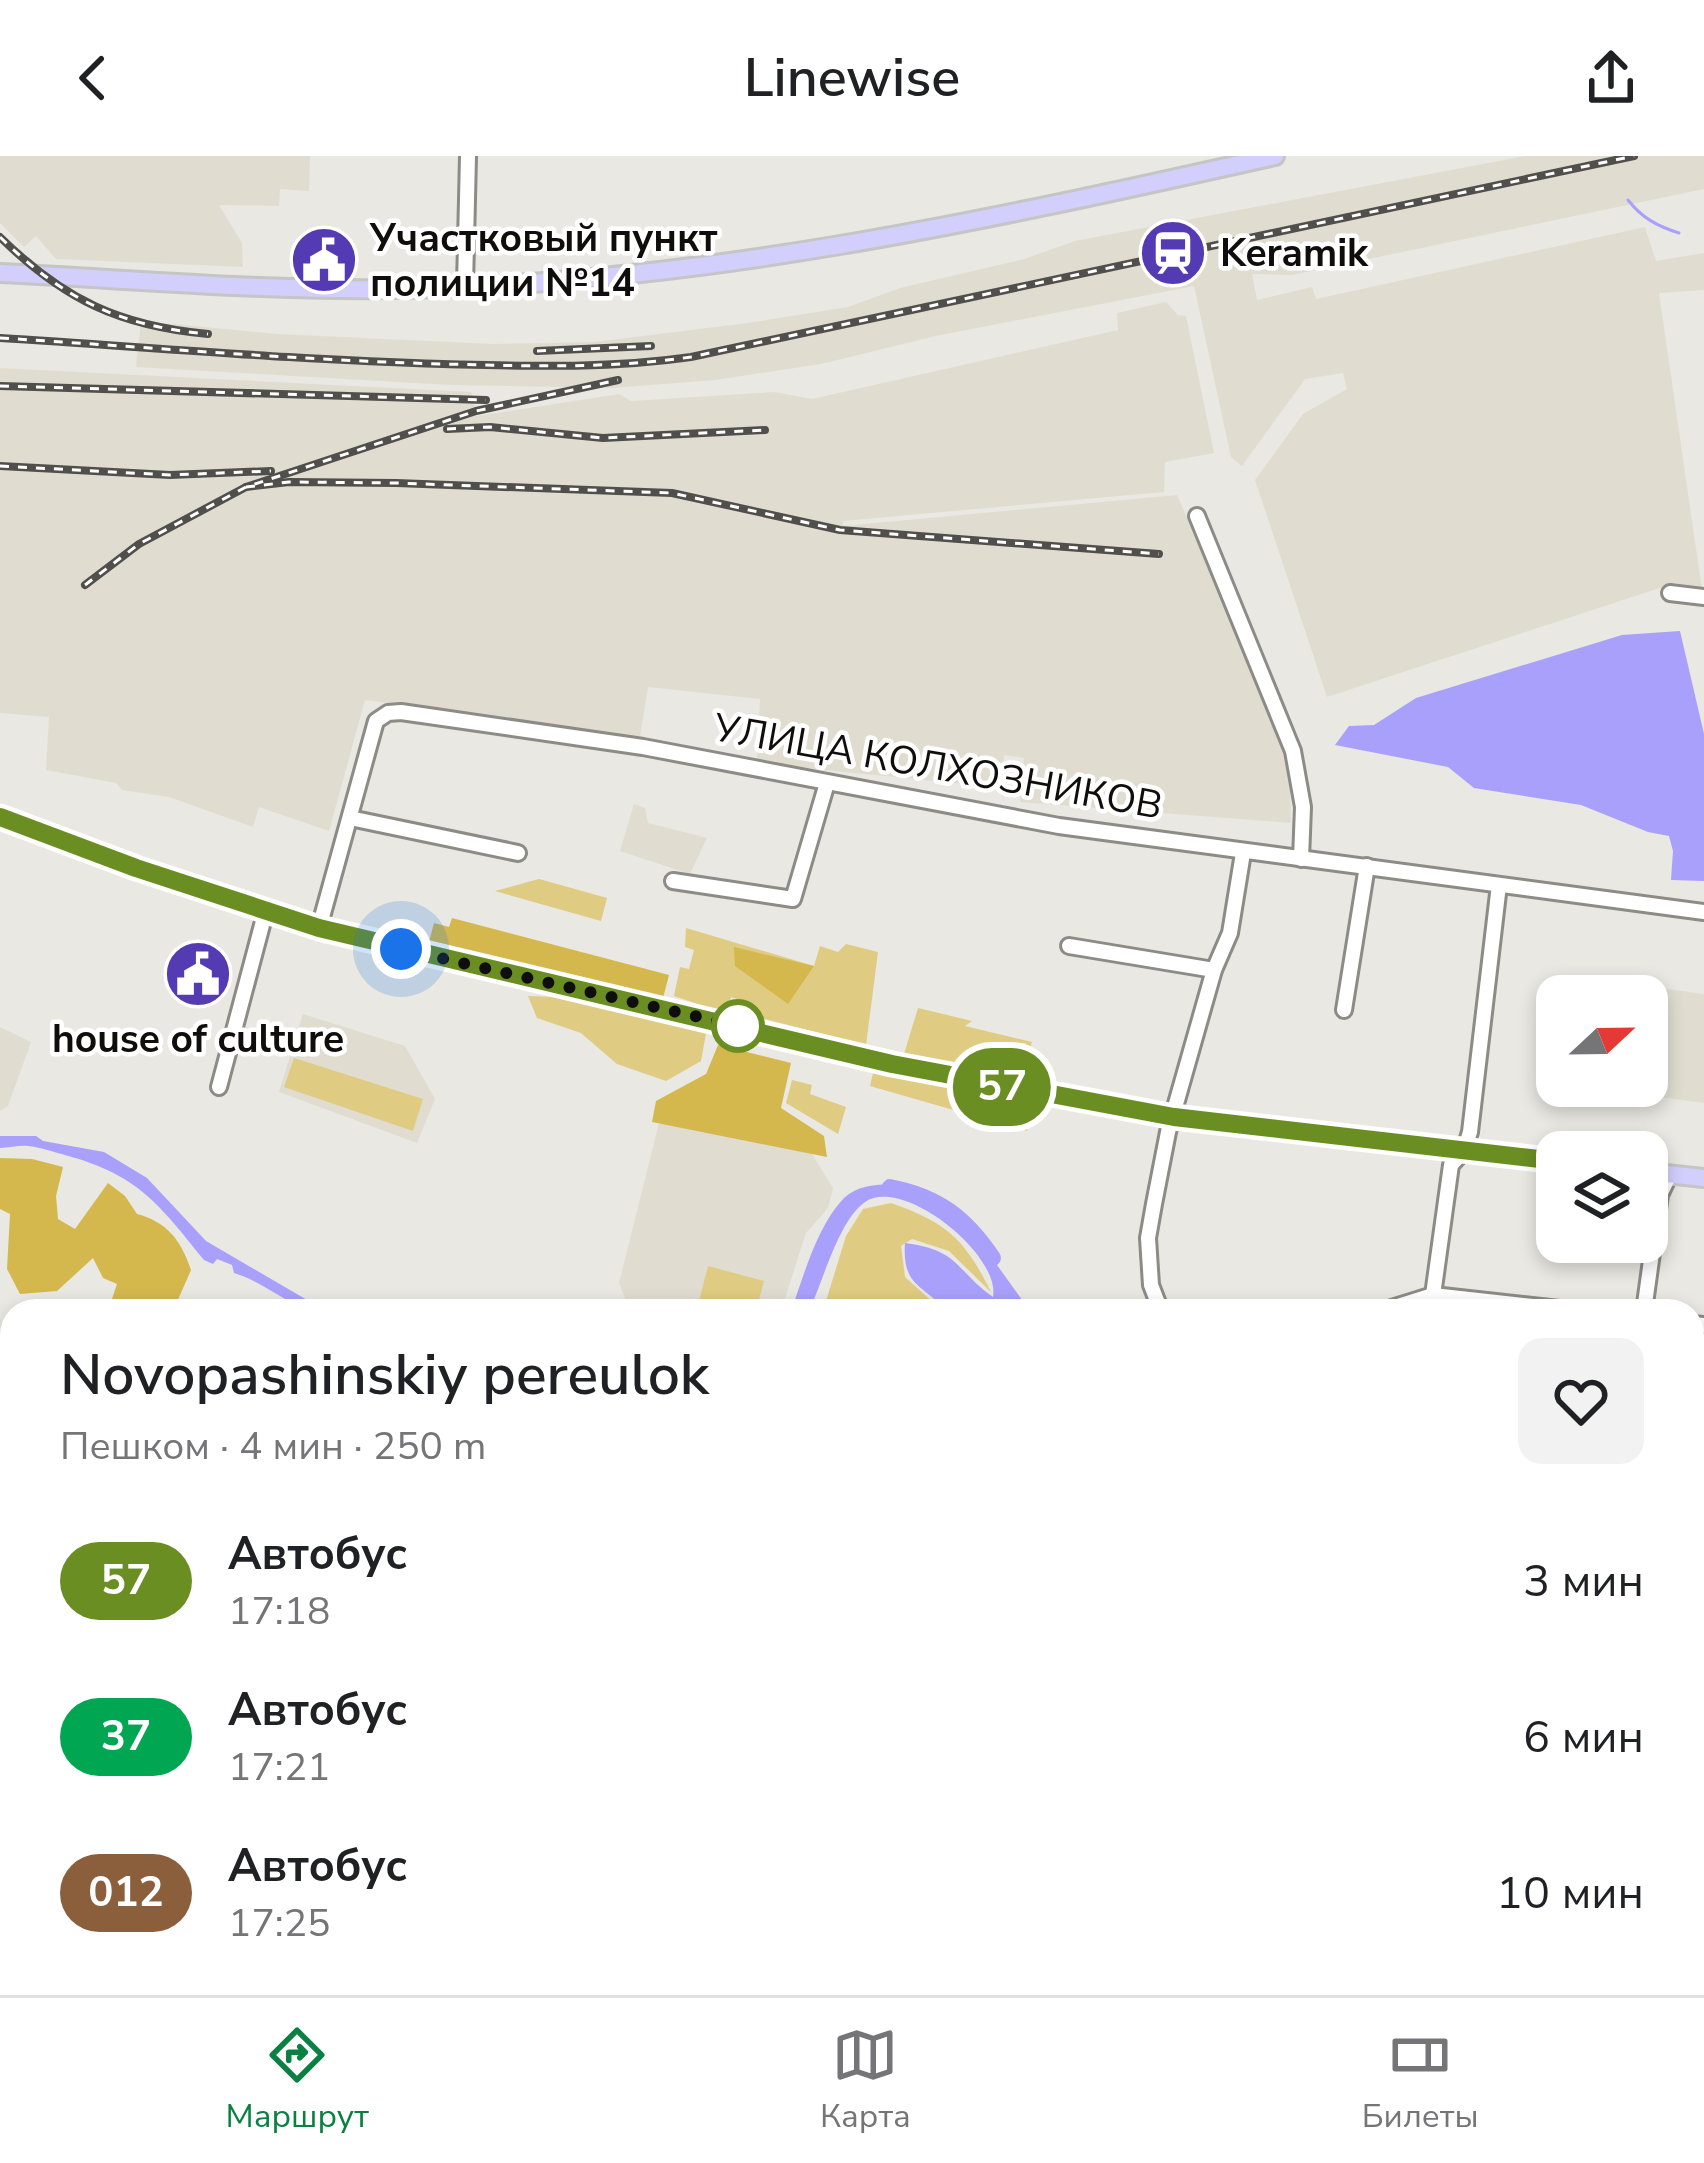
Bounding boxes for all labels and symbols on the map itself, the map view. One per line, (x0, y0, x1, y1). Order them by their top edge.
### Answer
place label: Участковый пункт полиции №14 (369, 212, 718, 310)
station icon: Keramik (1138, 218, 1208, 288)
public building icon: Участковый пункт полиции №14 (289, 225, 359, 295)
place label: Keramik (1220, 227, 1369, 280)
street label: УЛИЦА КОЛХОЗНИКОВ (709, 701, 1166, 833)
your location (371, 919, 431, 979)
public building icon: house of culture (163, 939, 233, 1009)
north arrow (1536, 975, 1668, 1107)
unlabelled marker (713, 1001, 763, 1051)
place label: house of culture (52, 1013, 344, 1066)
line badge: 57 (948, 1048, 1056, 1126)

